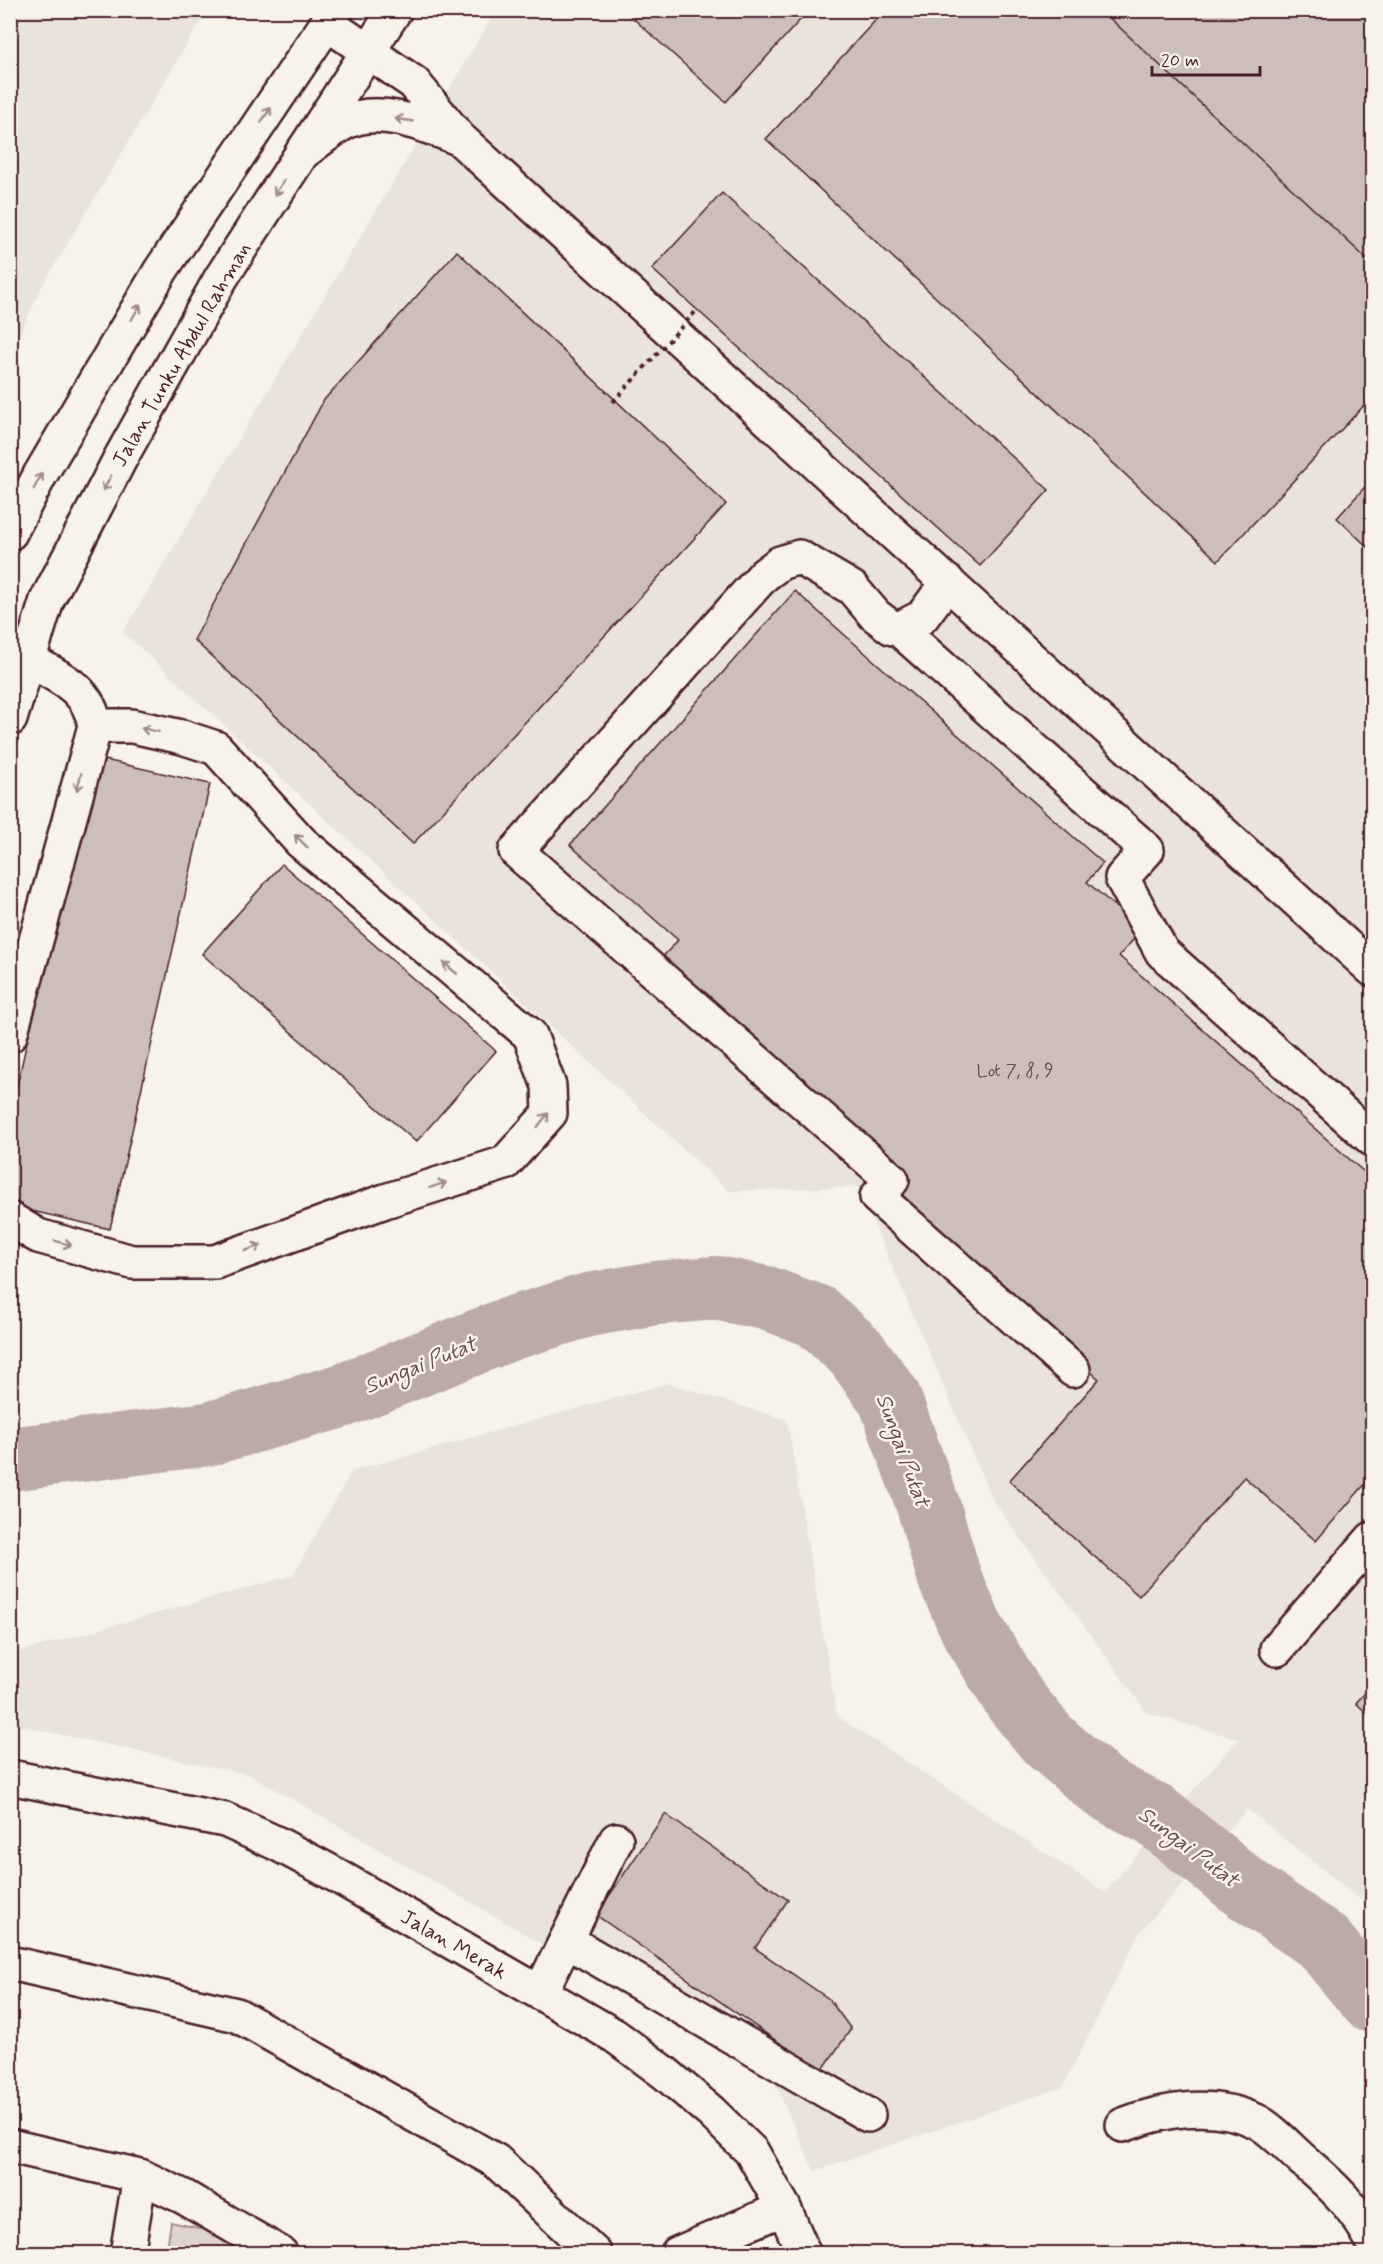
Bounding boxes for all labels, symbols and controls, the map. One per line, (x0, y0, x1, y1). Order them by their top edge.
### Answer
scale bar (1152, 39, 1260, 77)
text: 20 m (1161, 49, 1199, 73)
one-way arrow (260, 107, 272, 123)
one-way arrow (395, 114, 414, 125)
one-way arrow (273, 179, 285, 196)
street label: Jalan Tunku Abdul Rahman (106, 237, 258, 472)
one-way arrow (130, 304, 142, 321)
one-way arrow (32, 472, 44, 490)
one-way arrow (101, 474, 112, 492)
one-way arrow (140, 724, 160, 735)
one-way arrow (72, 772, 84, 791)
one-way arrow (294, 834, 309, 849)
one-way arrow (442, 961, 458, 974)
house number: Lot 7, 8, 9 (977, 1059, 1053, 1083)
one-way arrow (537, 1112, 550, 1128)
one-way arrow (428, 1179, 447, 1190)
one-way arrow (53, 1238, 72, 1249)
one-way arrow (243, 1242, 262, 1253)
water label: Sungai Putat (361, 1330, 484, 1403)
water label: Sungai Putat (867, 1390, 936, 1514)
water label: Sungai Putat (1131, 1801, 1246, 1898)
street label: Jalan Merak (395, 1903, 512, 1987)

